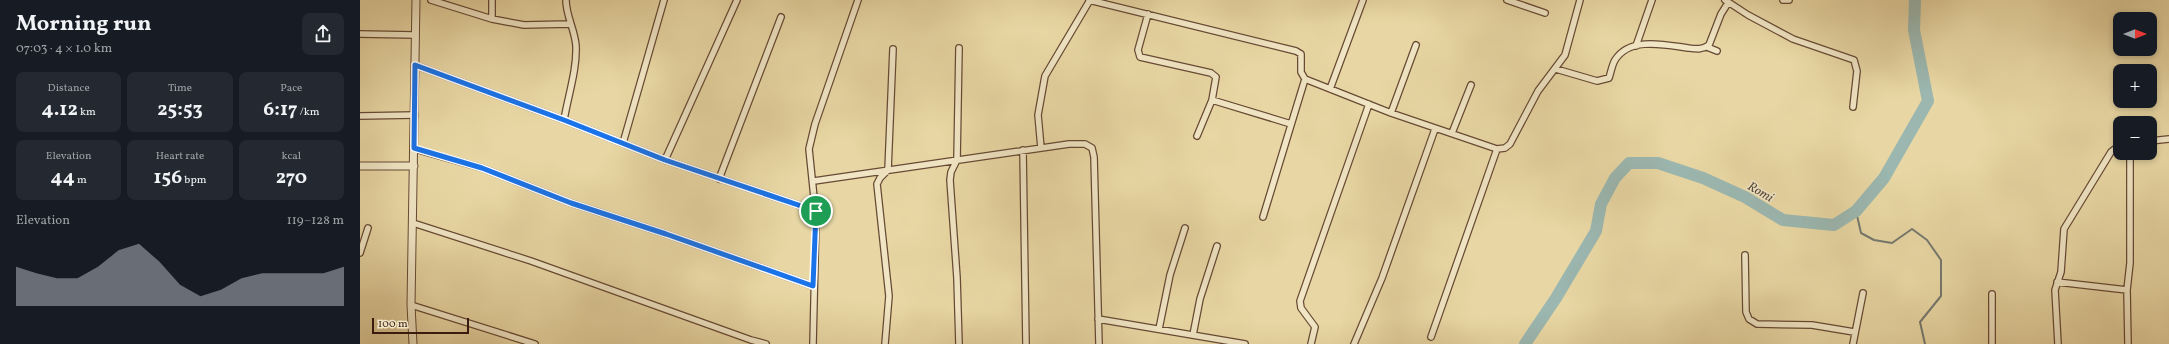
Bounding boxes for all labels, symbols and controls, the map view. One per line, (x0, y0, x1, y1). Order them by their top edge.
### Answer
text: Morning run (16, 9, 151, 40)
north arrow (2113, 12, 2157, 56)
map controls (2113, 12, 2157, 160)
button: share (302, 13, 344, 55)
text: 07:03 · 4 × 1.0 km (16, 40, 112, 58)
button: + (2113, 64, 2157, 108)
text: Distance (48, 81, 90, 96)
text: Time (168, 81, 192, 96)
text: Pace (280, 81, 302, 96)
text: 4.12 (42, 96, 78, 124)
text: 25:53 (157, 96, 203, 124)
text: 6:17 (263, 96, 297, 124)
text: km (78, 105, 96, 120)
text: /km (297, 105, 319, 120)
button: − (2113, 116, 2157, 160)
text: Elevation (46, 149, 92, 164)
text: Heart rate (156, 149, 204, 164)
text: kcal (282, 149, 301, 164)
text: 44 (51, 164, 75, 192)
text: 156 (154, 164, 182, 192)
text: 270 (276, 164, 307, 192)
text: m (75, 173, 87, 188)
text: bpm (182, 173, 206, 188)
water label: Romi (1744, 178, 1777, 208)
pin (799, 194, 833, 228)
icon: arrive (805, 200, 827, 222)
text: Elevation (16, 212, 70, 230)
text: 119–128 m (287, 212, 344, 230)
scale bar (372, 316, 469, 335)
text: 100 m (378, 317, 408, 332)

